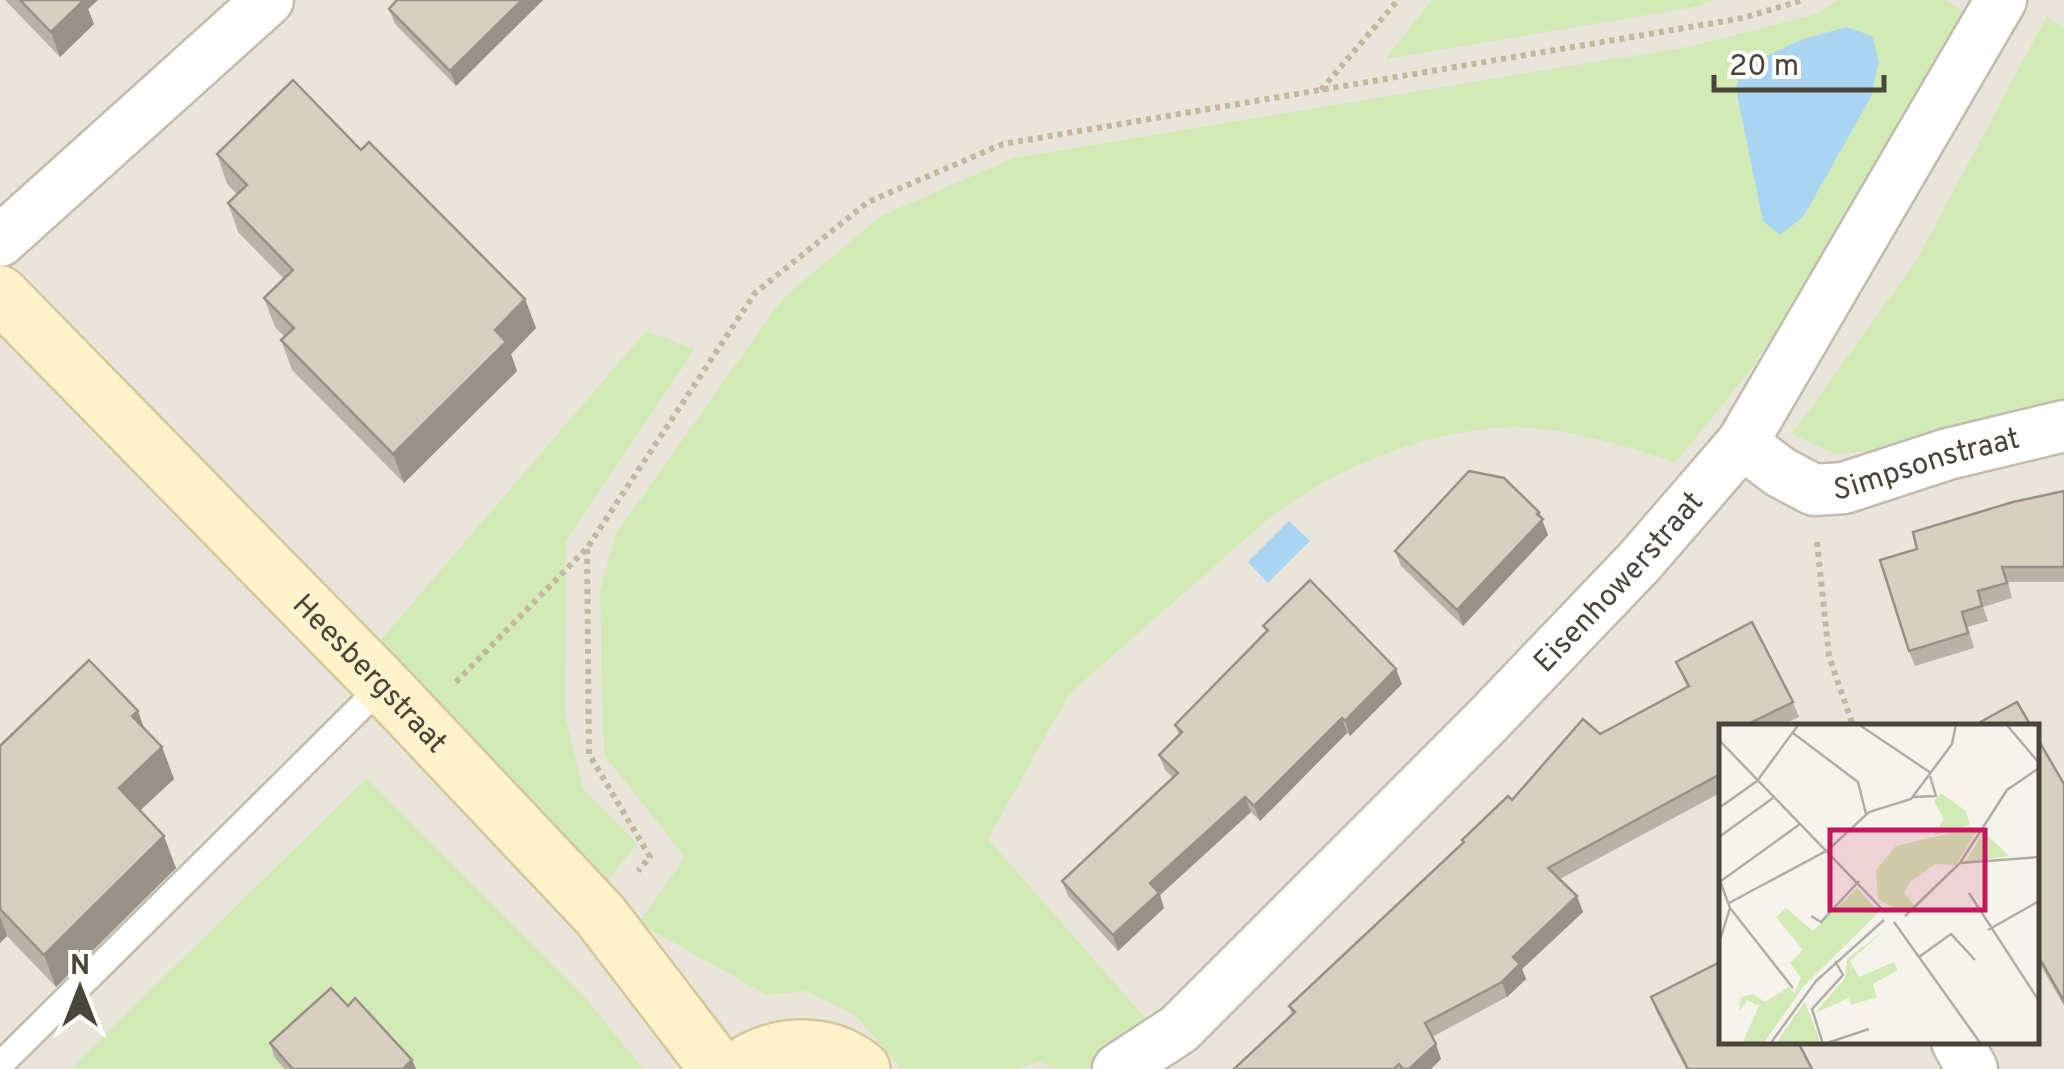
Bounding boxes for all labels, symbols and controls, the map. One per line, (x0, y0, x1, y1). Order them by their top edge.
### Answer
scale bar (1714, 30, 1884, 92)
text: 20 m (1729, 49, 1799, 86)
street label: Simpsonstraat (1832, 421, 2024, 510)
street label: Eisenhowerstraat (1527, 485, 1713, 681)
street label: Heesbergstraat (283, 588, 454, 762)
inset map (1719, 724, 2039, 1044)
north arrow (30, 939, 130, 1039)
text: N (70, 949, 90, 985)

